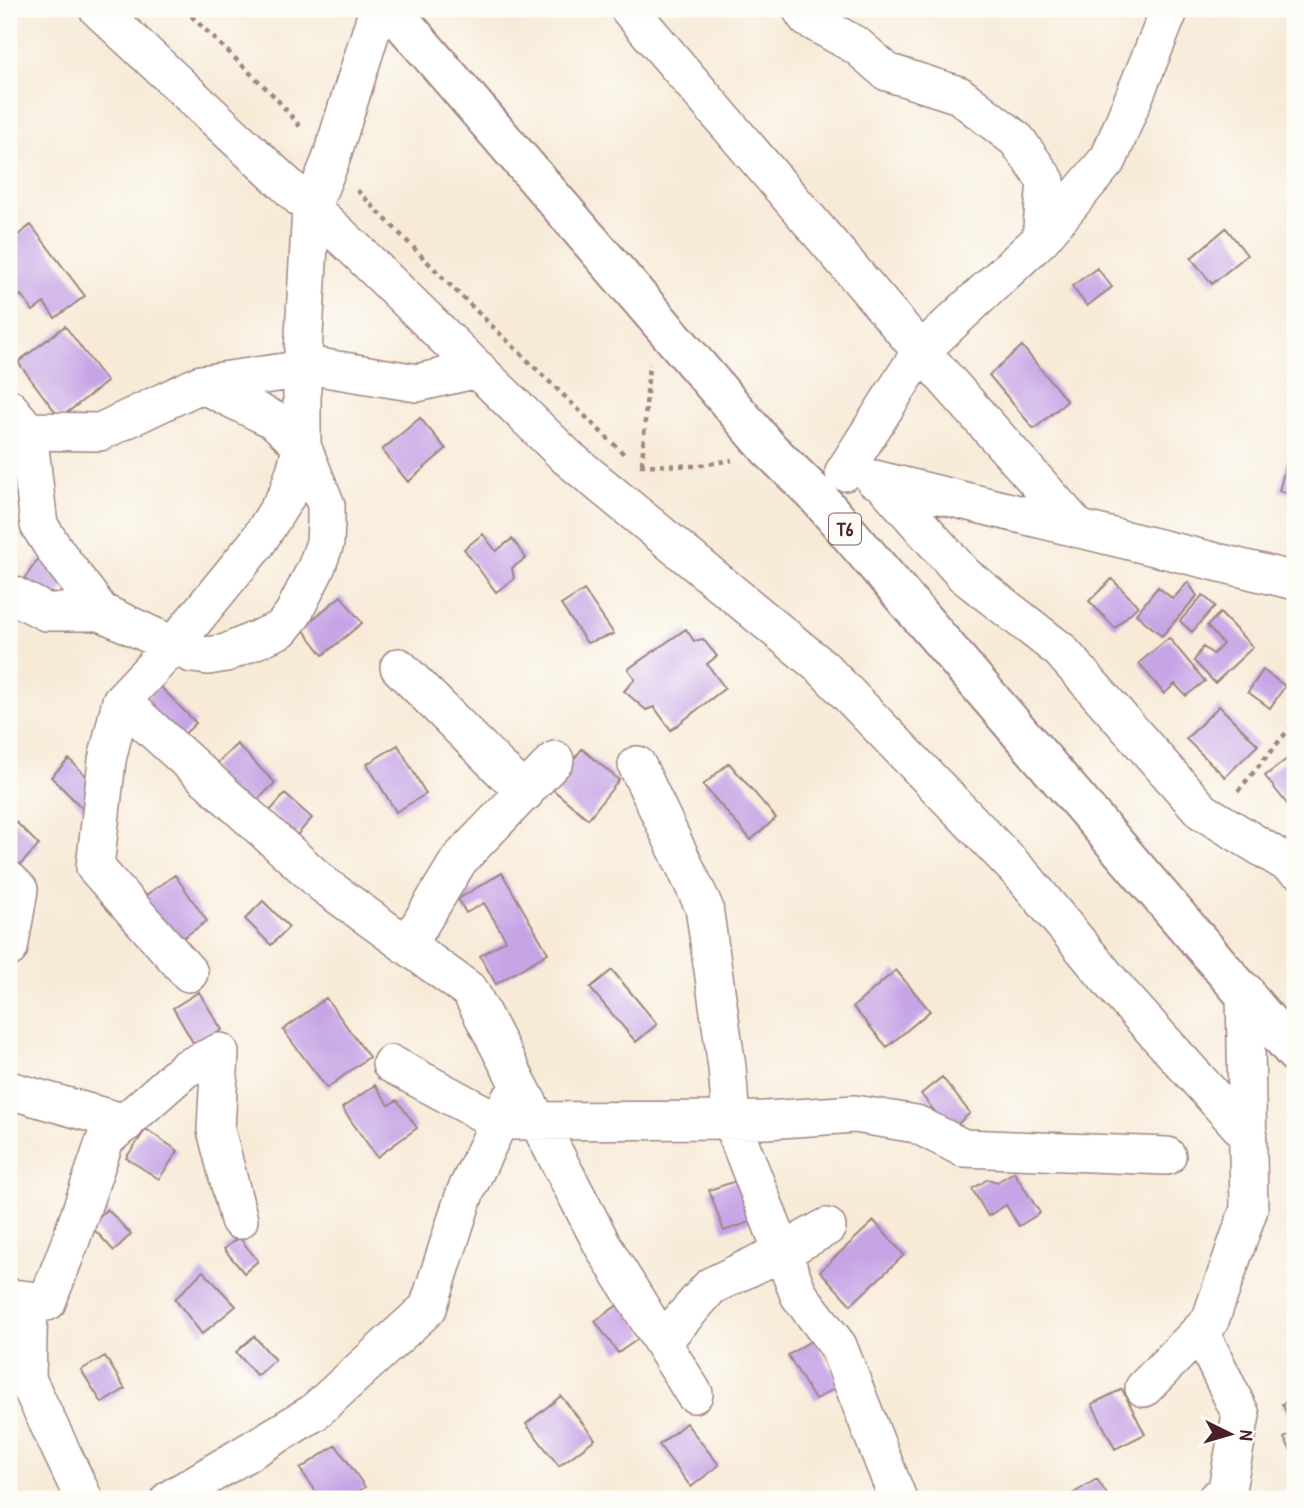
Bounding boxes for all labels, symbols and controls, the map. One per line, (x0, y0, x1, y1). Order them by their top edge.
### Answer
road number: T6 (829, 514, 861, 544)
north arrow (1196, 1400, 1266, 1470)
text: N (1234, 1429, 1260, 1442)

